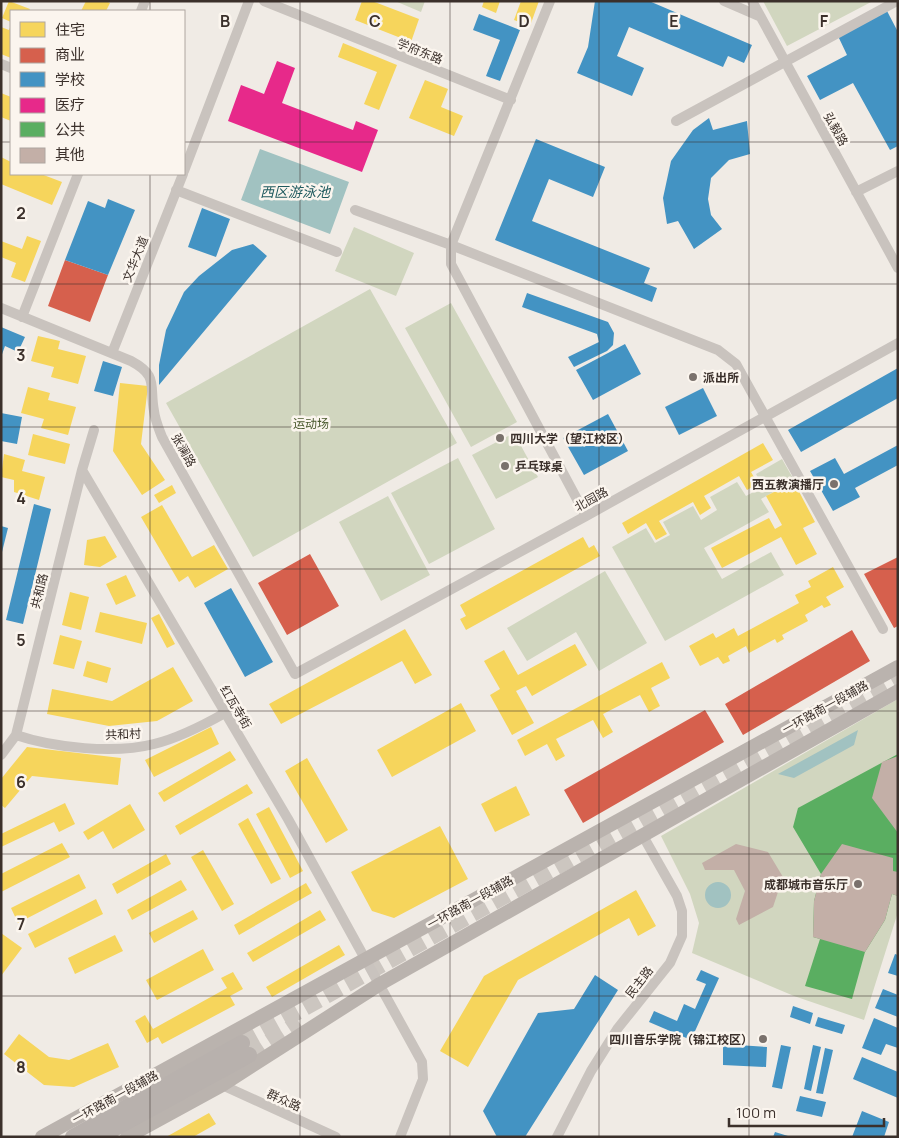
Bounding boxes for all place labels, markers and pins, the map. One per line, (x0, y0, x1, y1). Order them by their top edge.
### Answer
place label: 派出所 (703, 369, 739, 386)
marker: 派出所 (687, 371, 699, 383)
place label: 四川大学（望江校区） (510, 430, 630, 447)
marker: 四川大学（望江校区） (494, 432, 506, 444)
place label: 乒乓球桌 (515, 458, 563, 475)
marker: 乒乓球桌 (499, 460, 511, 472)
place label: 西五教演播厅 (752, 476, 824, 493)
marker: 西五教演播厅 (828, 478, 840, 490)
place label: 成都城市音乐厅 (764, 876, 848, 893)
marker: 成都城市音乐厅 (852, 878, 864, 890)
place label: 四川音乐学院（锦江校区） (609, 1031, 753, 1048)
marker: 四川音乐学院（锦江校区） (757, 1033, 769, 1045)

